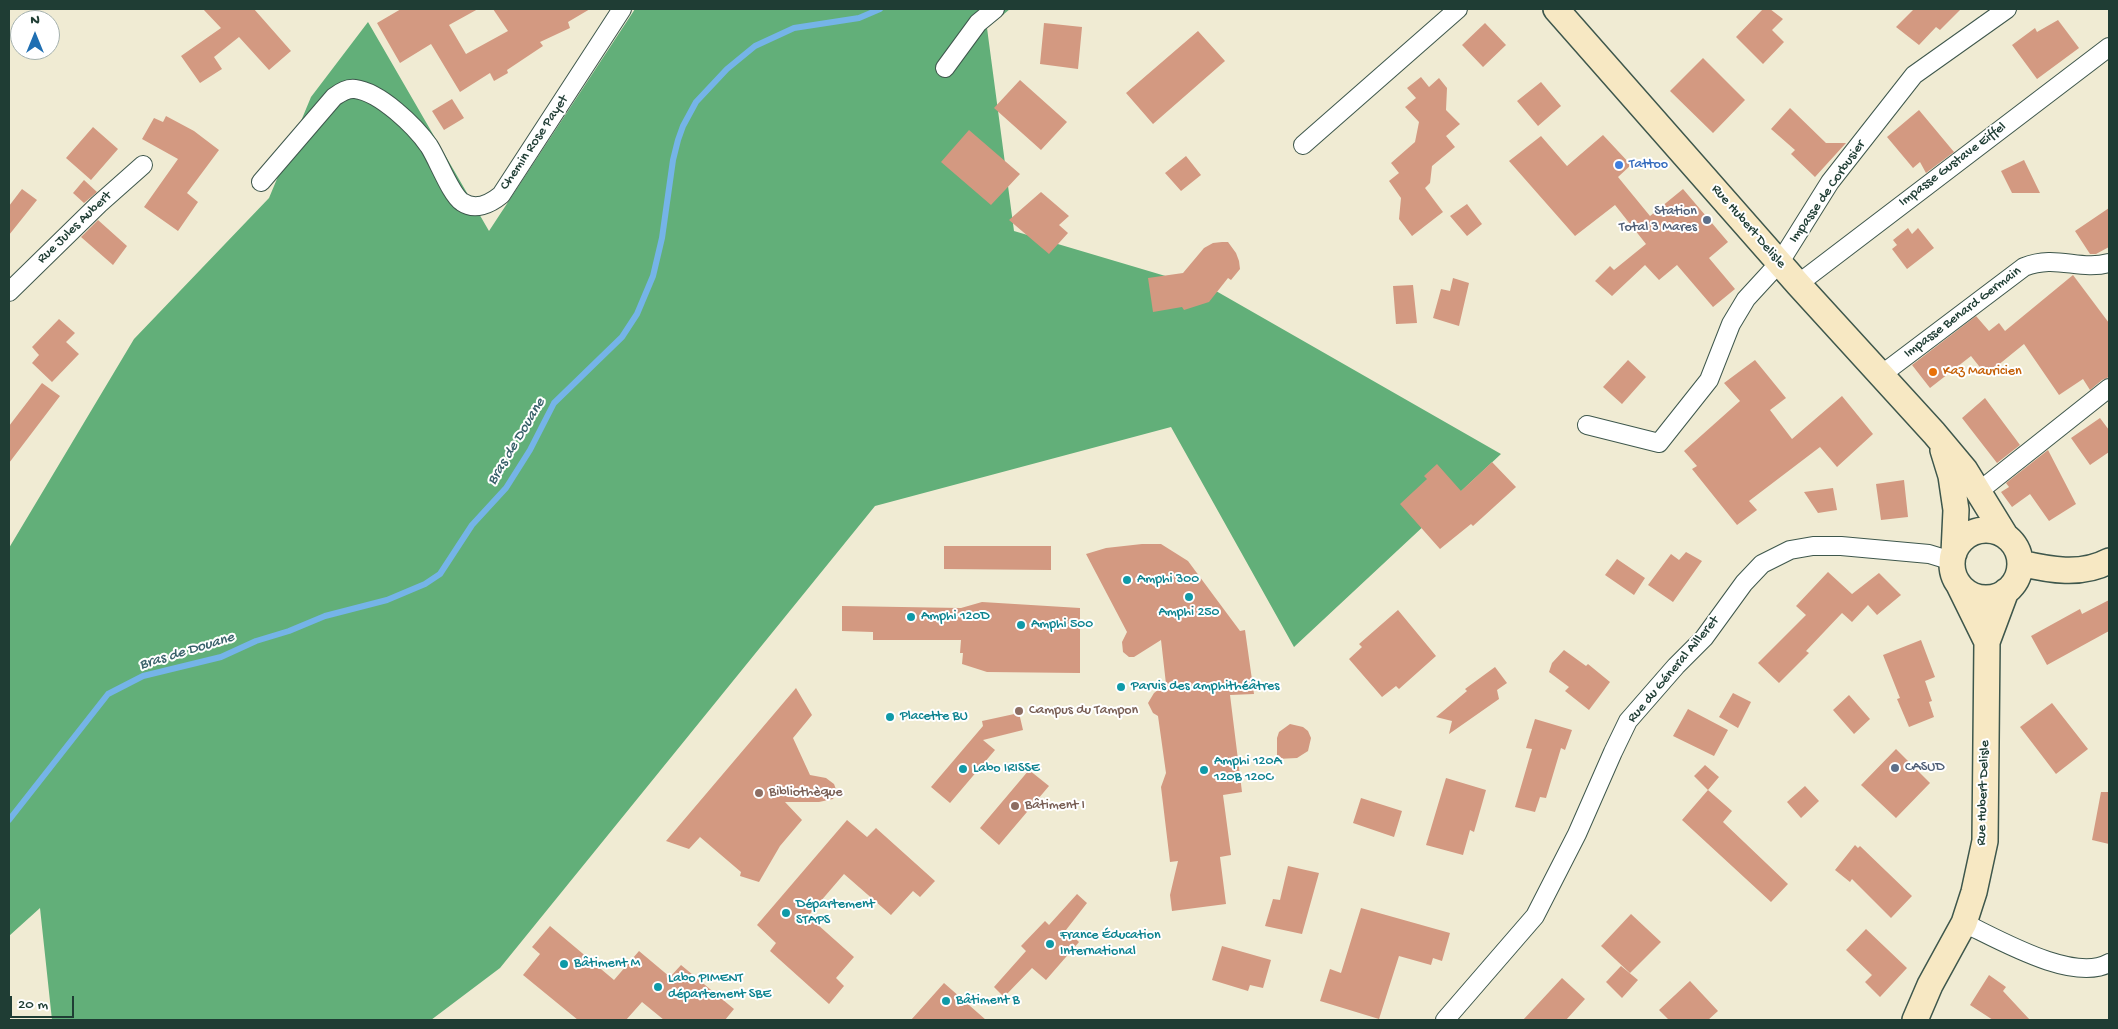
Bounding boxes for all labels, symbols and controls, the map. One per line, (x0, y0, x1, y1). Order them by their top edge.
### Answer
north arrow (10, 10, 60, 60)
text: N (30, 12, 40, 29)
street label: Chemin Rose Payet (497, 92, 573, 194)
street label: Impasse Gustave Eiffel (1896, 119, 2010, 211)
street label: Impasse de Corbusier (1786, 137, 1870, 247)
place label: Tattoo (1629, 157, 1668, 173)
marker: Tattoo (1613, 159, 1625, 171)
street label: Rue Hubert Delisle (1707, 182, 1789, 272)
street label: Rue Jules Aubert (34, 188, 116, 268)
place label: Station Total 3 Mares (1619, 204, 1697, 236)
marker: Station Total 3 Mares (1701, 214, 1713, 226)
street label: Impasse Benard Germain (1901, 263, 2025, 363)
place label: Kaz Mauricien (1943, 364, 2022, 380)
marker: Kaz Mauricien (1927, 366, 1939, 378)
water label: Bras de Douane (484, 395, 550, 489)
place label: Amphi 300 (1137, 572, 1199, 588)
marker: Amphi 300 (1121, 574, 1133, 586)
marker: Amphi 250 (1183, 591, 1195, 603)
place label: Amphi 250 (1158, 605, 1220, 621)
place label: Amphi 120D (921, 609, 990, 625)
marker: Amphi 120D (905, 611, 917, 623)
street label: Rue du Géneral Ailleret (1624, 613, 1724, 727)
place label: Amphi 500 (1031, 617, 1093, 633)
marker: Amphi 500 (1015, 619, 1027, 631)
water label: Bras de Douane (137, 629, 237, 675)
place label: Parvis des amphithéâtres (1131, 679, 1279, 695)
marker: Parvis des amphithéâtres (1115, 681, 1127, 693)
place label: Campus du Tampon (1029, 703, 1138, 719)
marker: Campus du Tampon (1013, 705, 1025, 717)
place label: Placette BU (900, 709, 968, 725)
marker: Placette BU (884, 711, 896, 723)
street label: Rue Hubert Delisle (1974, 740, 1994, 846)
place label: Amphi 120A 120B 120C (1214, 754, 1282, 786)
place label: CASUD (1905, 760, 1945, 776)
place label: Labo IRISSE (973, 761, 1040, 777)
marker: CASUD (1889, 762, 1901, 774)
marker: Labo IRISSE (957, 763, 969, 775)
marker: Amphi 120A 120B 120C (1198, 764, 1210, 776)
place label: Bibliothèque (769, 785, 843, 801)
marker: Bibliothèque (753, 787, 765, 799)
place label: Bâtiment I (1025, 798, 1085, 814)
marker: Bâtiment I (1009, 800, 1021, 812)
place label: Département STAPS (796, 897, 874, 930)
marker: Département STAPS (780, 907, 792, 919)
place label: France Éducation International (1060, 928, 1161, 960)
marker: France Éducation International (1044, 938, 1056, 950)
place label: Bâtiment M (574, 956, 640, 972)
marker: Bâtiment M (558, 958, 570, 970)
place label: Labo PIMENT département SBE (668, 971, 771, 1004)
marker: Labo PIMENT département SBE (652, 981, 664, 993)
scale bar (12, 986, 76, 1018)
place label: Bâtiment B (956, 993, 1020, 1009)
marker: Bâtiment B (940, 995, 952, 1007)
text: 20 m (18, 996, 48, 1014)

